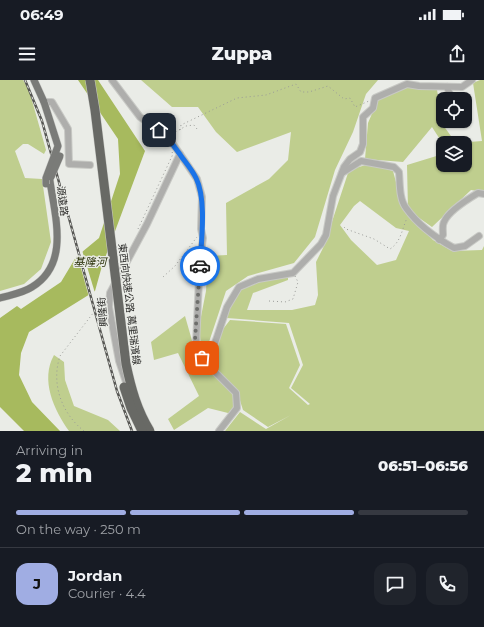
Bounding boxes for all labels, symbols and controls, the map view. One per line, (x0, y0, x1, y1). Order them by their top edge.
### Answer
text: 06:49 (20, 5, 64, 24)
icon: menu (16, 43, 38, 65)
text: Zuppa (212, 43, 272, 65)
icon: share (446, 43, 468, 65)
map controls (436, 92, 472, 172)
button: locate (436, 92, 472, 128)
pin (142, 113, 176, 147)
icon: home (148, 119, 170, 141)
button: layers (436, 136, 472, 172)
street label: 源遠路 (54, 185, 71, 217)
street label: 東西向快速公路 萬里瑞濱線 (116, 242, 143, 366)
courier (180, 246, 220, 286)
water label: 基隆河 (74, 255, 108, 269)
icon: car (189, 255, 211, 277)
street label: 興隆街 (95, 296, 110, 327)
pin (185, 341, 219, 375)
icon: bag (191, 347, 213, 369)
text: Arriving in (16, 442, 83, 458)
text: 06:51–06:56 (378, 456, 468, 475)
text: 2 min (16, 457, 93, 489)
text: On the way · 250 m (16, 521, 141, 537)
button: chat (374, 563, 416, 605)
button: phone (426, 563, 468, 605)
text: Jordan (68, 566, 122, 585)
text: J (33, 574, 41, 593)
text: Courier · 4.4 (68, 585, 146, 601)

